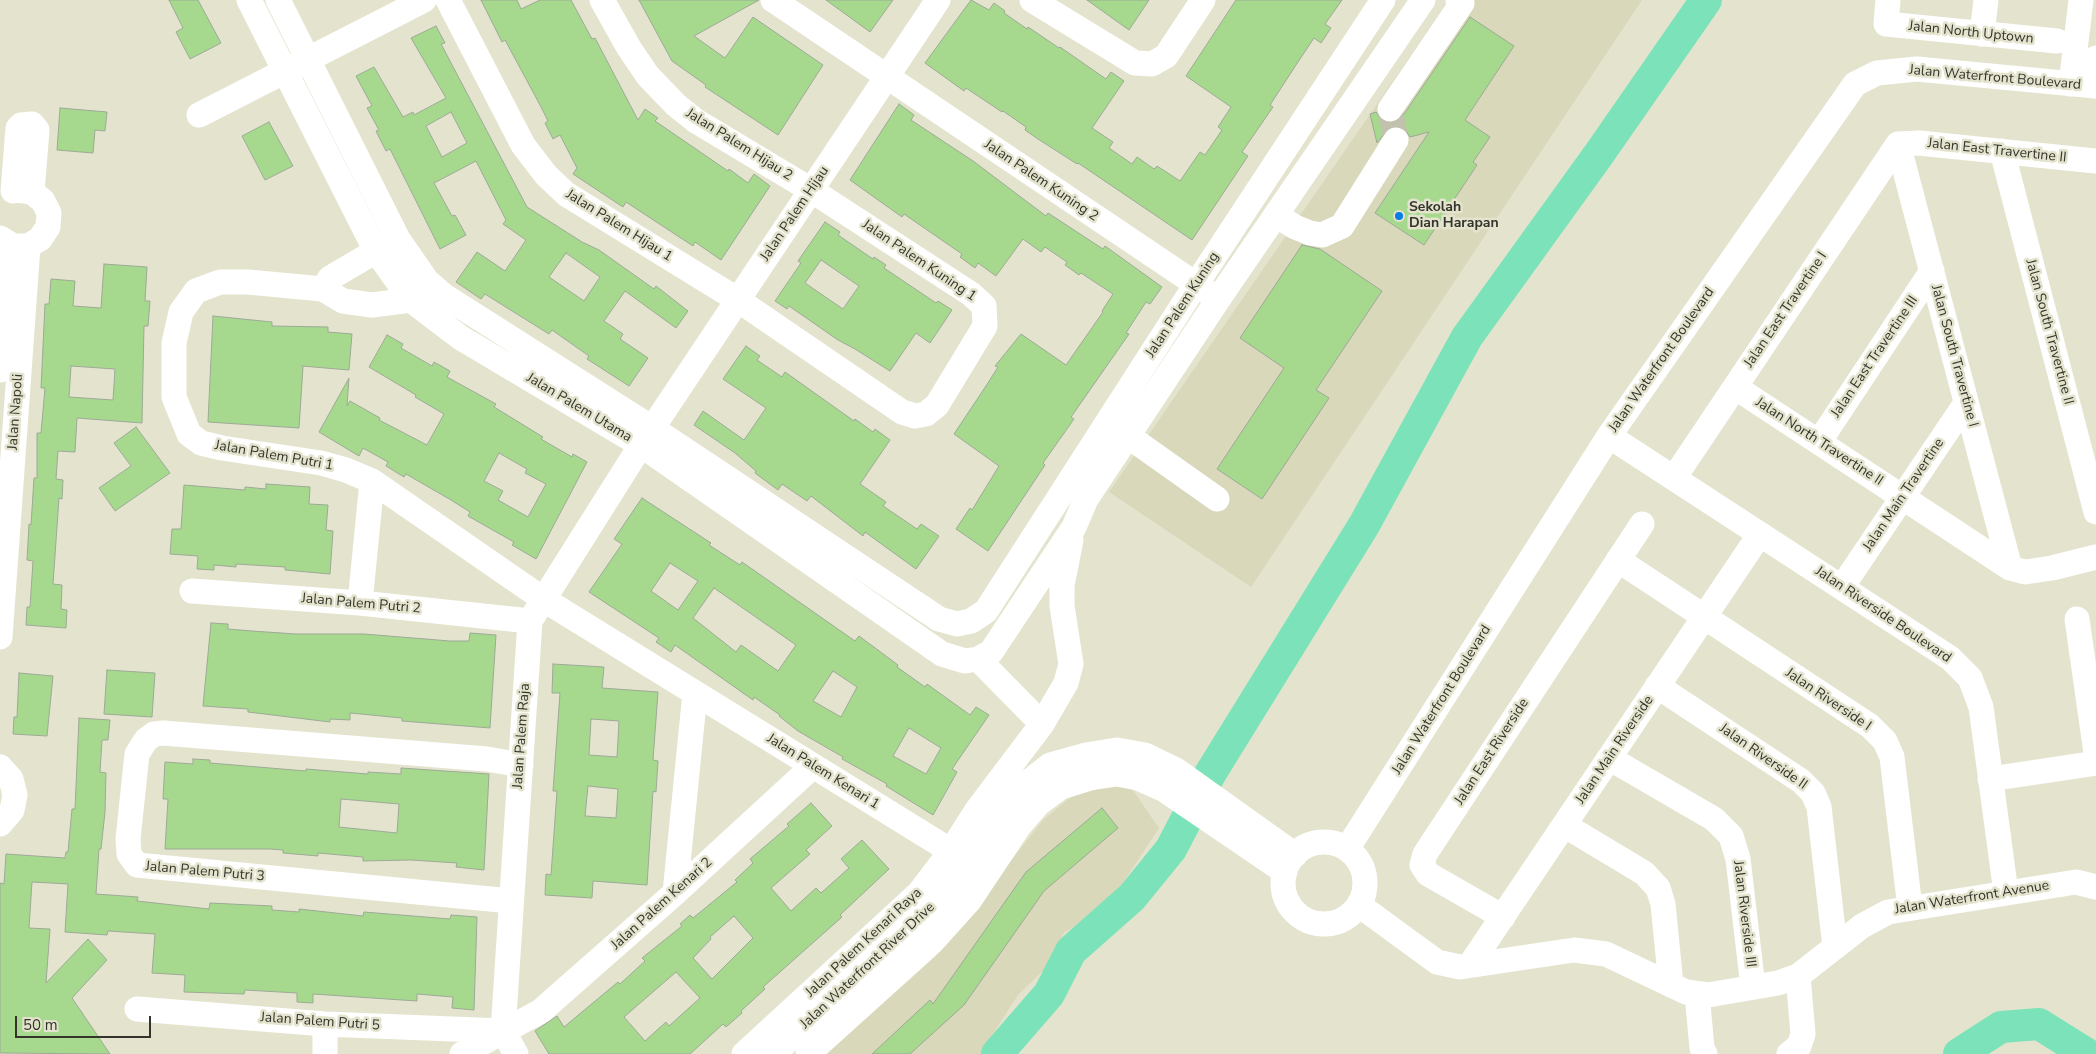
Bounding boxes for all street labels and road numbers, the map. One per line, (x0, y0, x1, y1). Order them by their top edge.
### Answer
street label: Jalan North Uptown (1908, 18, 2034, 48)
street label: Jalan Waterfront Boulevard (1908, 62, 2082, 94)
street label: Jalan Palem Hijau 2 (683, 105, 795, 185)
street label: Jalan East Travertine II (1927, 135, 2067, 167)
street label: Jalan Palem Kuning 2 (981, 137, 1101, 225)
street label: Jalan Palem Hijau (757, 163, 833, 265)
street label: Jalan Palem Hijau 1 (563, 186, 675, 266)
street label: Jalan Palem Kuning 1 (859, 217, 979, 305)
street label: Jalan Palem Kuning (1143, 249, 1223, 361)
street label: Jalan East Travertine I (1741, 249, 1831, 371)
street label: Jalan South Travertine II (2022, 258, 2076, 406)
street label: Jalan South Travertine I (1927, 283, 1981, 429)
street label: Jalan Waterfront Boulevard (1606, 284, 1718, 436)
street label: Jalan East Travertine III (1828, 293, 1922, 421)
street label: Jalan Palem Utama (523, 370, 635, 446)
street label: Jalan Napoli (5, 373, 27, 451)
street label: Jalan North Travertine II (1752, 394, 1886, 490)
street label: Jalan Main Travertine (1860, 435, 1948, 555)
street label: Jalan Palem Putri 1 (214, 437, 334, 475)
street label: Jalan Riverside Boulevard (1812, 563, 1954, 667)
street label: Jalan Palem Putri 2 (301, 590, 421, 618)
street label: Jalan Waterfront Boulevard (1389, 622, 1495, 778)
street label: Jalan Riverside I (1782, 665, 1874, 735)
street label: Jalan Palem Raja (510, 683, 534, 789)
street label: Jalan Main Riverside (1573, 693, 1657, 807)
street label: Jalan East Riverside (1451, 696, 1533, 808)
street label: Jalan Riverside II (1716, 720, 1810, 794)
street label: Jalan Palem Kenari 1 (764, 730, 882, 814)
street label: Jalan Palem Kenari 2 (608, 854, 716, 954)
street label: Jalan Palem Putri 3 (145, 858, 265, 886)
street label: Jalan Riverside III (1729, 860, 1759, 968)
street label: Jalan Waterfront Avenue (1894, 877, 2050, 919)
street label: Jalan Palem Kenari Raya (802, 885, 926, 1001)
street label: Jalan Waterfront River Drive (797, 899, 939, 1033)
street label: Jalan Palem Putri 5 (260, 1009, 380, 1035)

